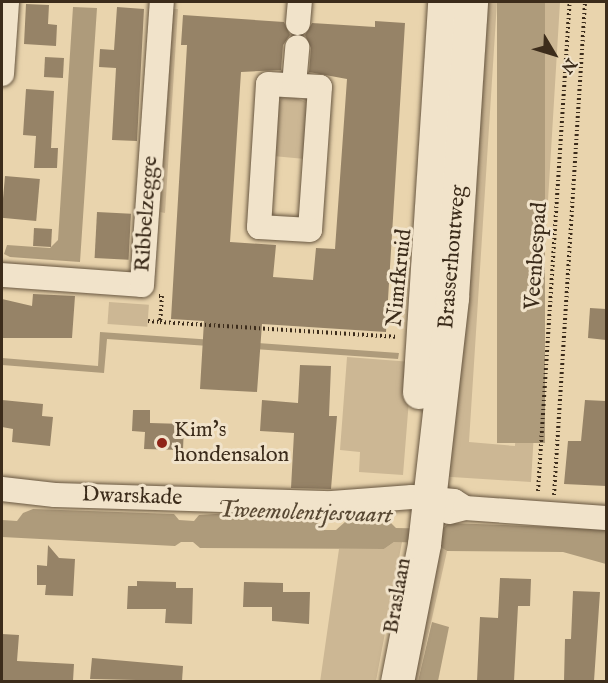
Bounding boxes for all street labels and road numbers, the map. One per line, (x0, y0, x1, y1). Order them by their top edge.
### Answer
street label: Ribbelzegge (130, 155, 164, 273)
street label: Brasserhoutweg (434, 184, 472, 330)
street label: Veenbespad (520, 201, 554, 311)
street label: Nimfkruid (382, 228, 418, 328)
street label: Dwarskade (81, 482, 183, 512)
street label: Braslaan (378, 556, 418, 636)

